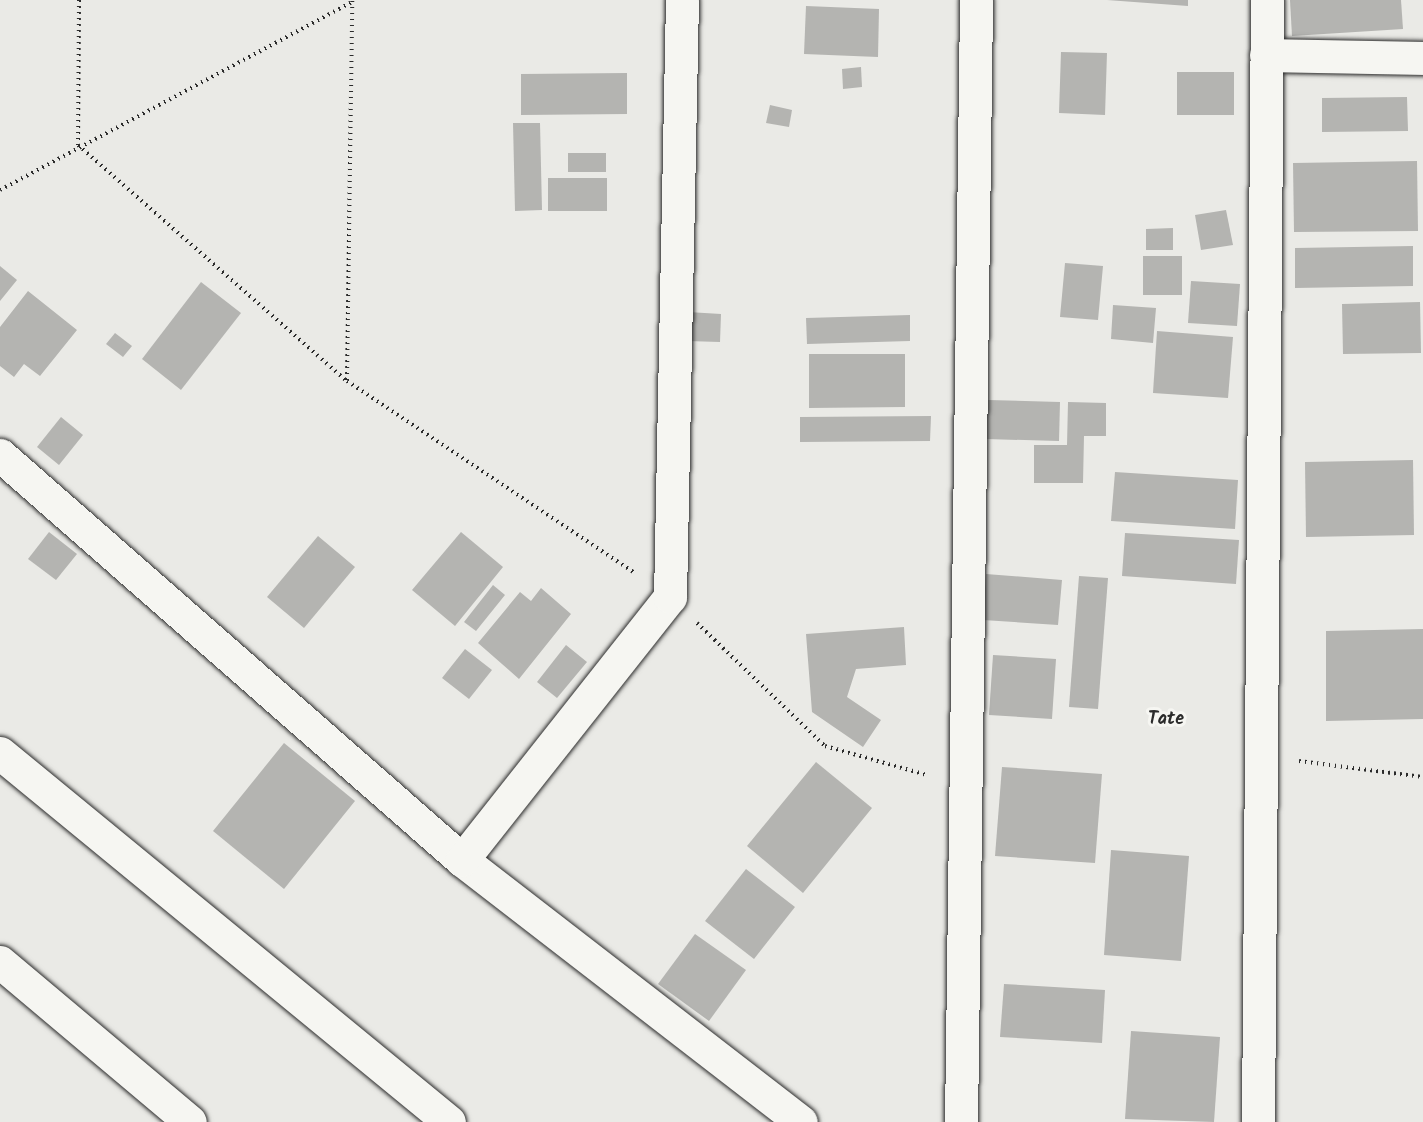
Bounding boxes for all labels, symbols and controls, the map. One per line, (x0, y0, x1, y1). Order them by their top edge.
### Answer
district label: Tate (1148, 709, 1184, 731)

